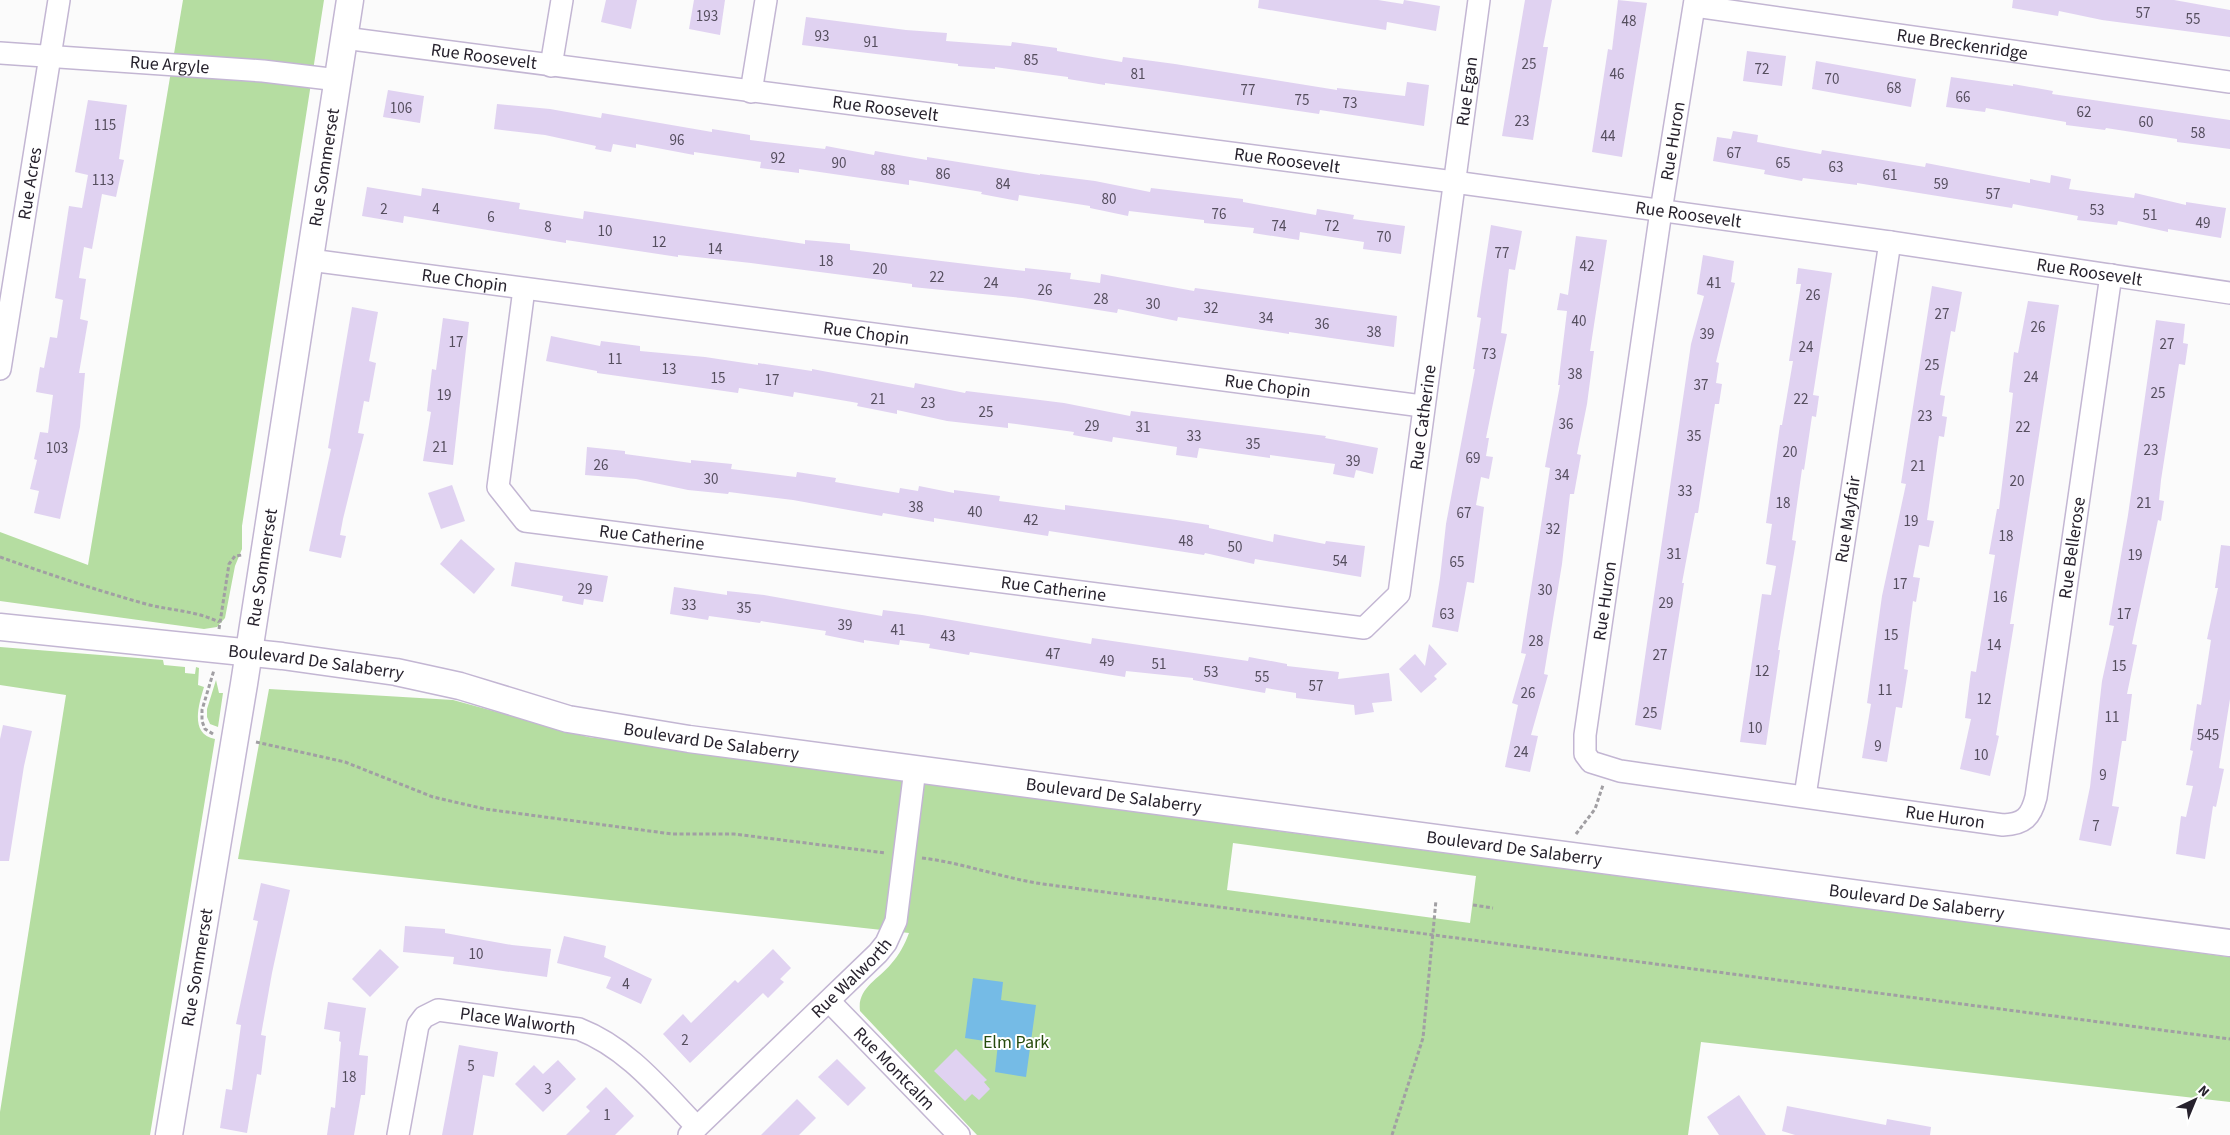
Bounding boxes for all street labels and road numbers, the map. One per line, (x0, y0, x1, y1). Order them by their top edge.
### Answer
street label: Rue Breckenridge (1895, 22, 2030, 66)
street label: Rue Roosevelt (429, 37, 538, 75)
street label: Rue Argyle (129, 49, 210, 80)
street label: Rue Egan (1450, 55, 1484, 128)
street label: Rue Roosevelt (831, 89, 940, 128)
street label: Rue Huron (1654, 100, 1692, 182)
street label: Rue Sommerset (303, 106, 346, 228)
street label: Rue Roosevelt (1233, 141, 1342, 180)
street label: Rue Acres (12, 145, 48, 221)
street label: Rue Roosevelt (1634, 195, 1743, 234)
street label: Rue Roosevelt (2035, 252, 2144, 292)
street label: Rue Chopin (420, 262, 509, 298)
street label: Rue Chopin (822, 315, 911, 351)
street label: Rue Catherine (1403, 363, 1442, 472)
street label: Rue Chopin (1223, 368, 1312, 404)
street label: Rue Mayfair (1828, 473, 1867, 565)
street label: Rue Bellerose (2052, 495, 2091, 600)
street label: Rue Sommerset (241, 507, 284, 628)
street label: Rue Catherine (598, 518, 706, 556)
street label: Rue Huron (1587, 560, 1623, 642)
street label: Rue Catherine (999, 569, 1108, 608)
street label: Boulevard De Salaberry (227, 638, 407, 686)
street label: Boulevard De Salaberry (622, 716, 801, 766)
street label: Boulevard De Salaberry (1024, 771, 1204, 819)
street label: Rue Huron (1904, 799, 1986, 835)
street label: Boulevard De Salaberry (1425, 824, 1604, 872)
street label: Boulevard De Salaberry (1827, 878, 2006, 926)
street label: Rue Sommerset (175, 906, 219, 1028)
street label: Rue Walworth (805, 933, 898, 1024)
street label: Place Walworth (458, 1001, 577, 1041)
street label: Rue Montcalm (848, 1021, 941, 1116)

